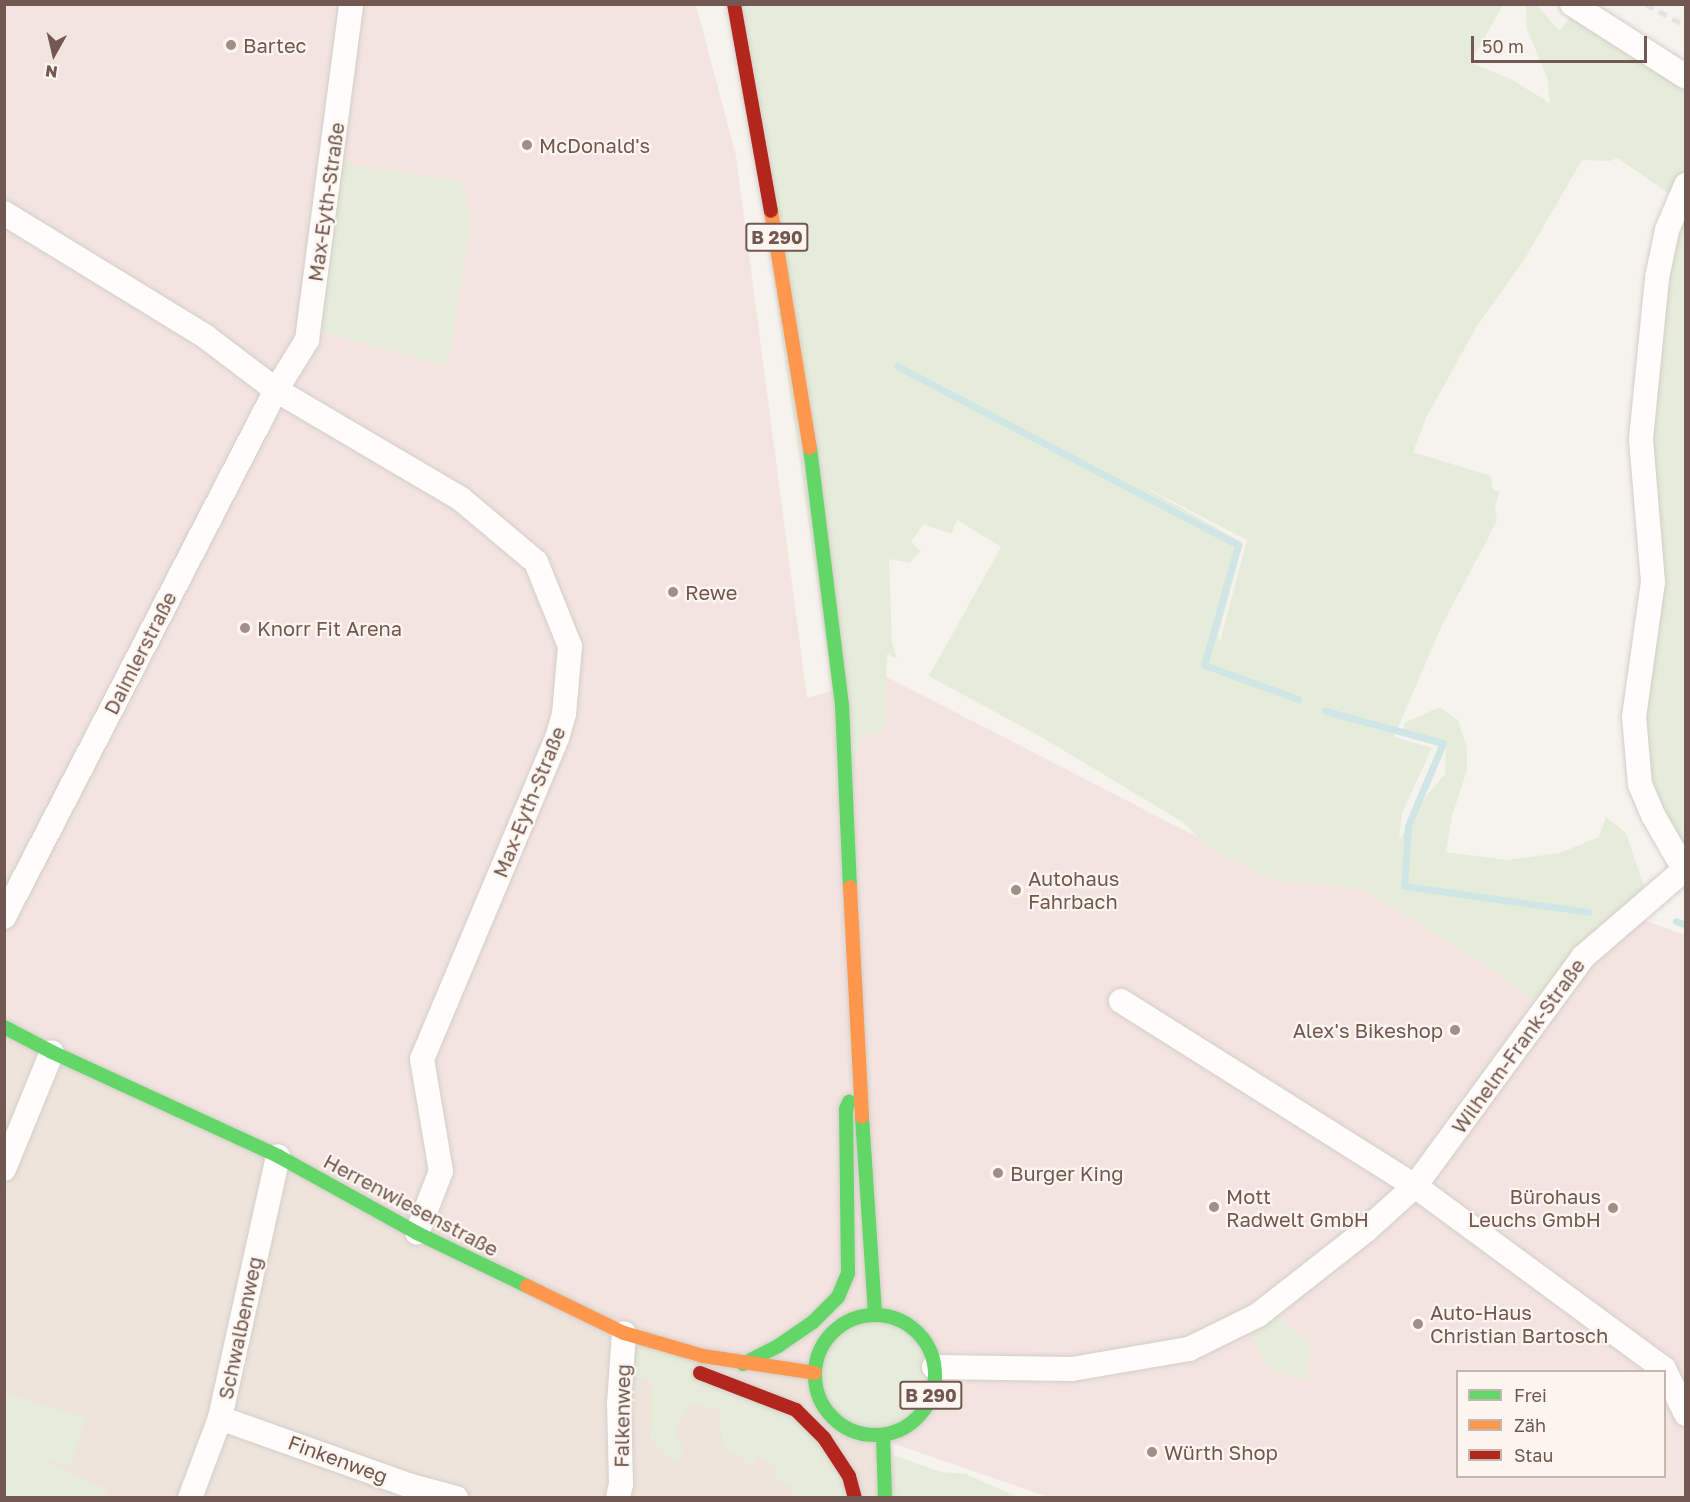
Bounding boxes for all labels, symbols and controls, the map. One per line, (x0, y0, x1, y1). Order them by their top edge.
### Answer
north arrow (24, 24, 84, 84)
scale bar (1474, 24, 1650, 62)
place label: Bartec (243, 33, 306, 57)
text: 50 m (1482, 35, 1524, 57)
marker: Bartec (224, 38, 238, 52)
text: N (44, 61, 59, 83)
street label: Max-Eyth-Straße (303, 121, 349, 283)
place label: McDonald's (539, 133, 650, 157)
marker: McDonald's (520, 138, 534, 152)
road number: B 290 (744, 222, 810, 252)
place label: Rewe (685, 580, 737, 604)
marker: Rewe (666, 585, 680, 599)
street label: Daimlerstraße (99, 588, 181, 718)
place label: Knorr Fit Arena (257, 616, 402, 640)
marker: Knorr Fit Arena (238, 621, 252, 635)
street label: Max-Eyth-Straße (488, 723, 570, 881)
place label: Autohaus Fahrbach (1028, 867, 1119, 914)
marker: Autohaus Fahrbach (1009, 883, 1023, 897)
street label: Wilhelm-Frank-Straße (1446, 954, 1590, 1138)
place label: Alex's Bikeshop (1293, 1018, 1443, 1042)
marker: Alex's Bikeshop (1448, 1023, 1462, 1037)
street label: Herrenwiesenstraße (320, 1149, 502, 1261)
place label: Burger King (1010, 1161, 1124, 1185)
marker: Burger King (991, 1166, 1005, 1180)
place label: Mott Radwelt GmbH (1226, 1184, 1369, 1231)
place label: Bürohaus Leuchs GmbH (1468, 1184, 1601, 1231)
marker: Mott Radwelt GmbH (1207, 1200, 1221, 1214)
marker: Bürohaus Leuchs GmbH (1606, 1201, 1620, 1215)
street label: Schwalbenweg (213, 1254, 267, 1402)
place label: Auto-Haus Christian Bartosch (1430, 1300, 1608, 1347)
marker: Auto-Haus Christian Bartosch (1411, 1317, 1425, 1331)
street label: Falkenweg (609, 1364, 635, 1468)
legend (1456, 1370, 1666, 1478)
road number: B 290 (898, 1380, 964, 1410)
text: Frei (1514, 1384, 1547, 1406)
text: Zäh (1514, 1414, 1546, 1436)
street label: Finkenweg (285, 1430, 391, 1488)
place label: Würth Shop (1164, 1440, 1278, 1464)
text: Stau (1514, 1444, 1553, 1466)
marker: Würth Shop (1145, 1445, 1159, 1459)

